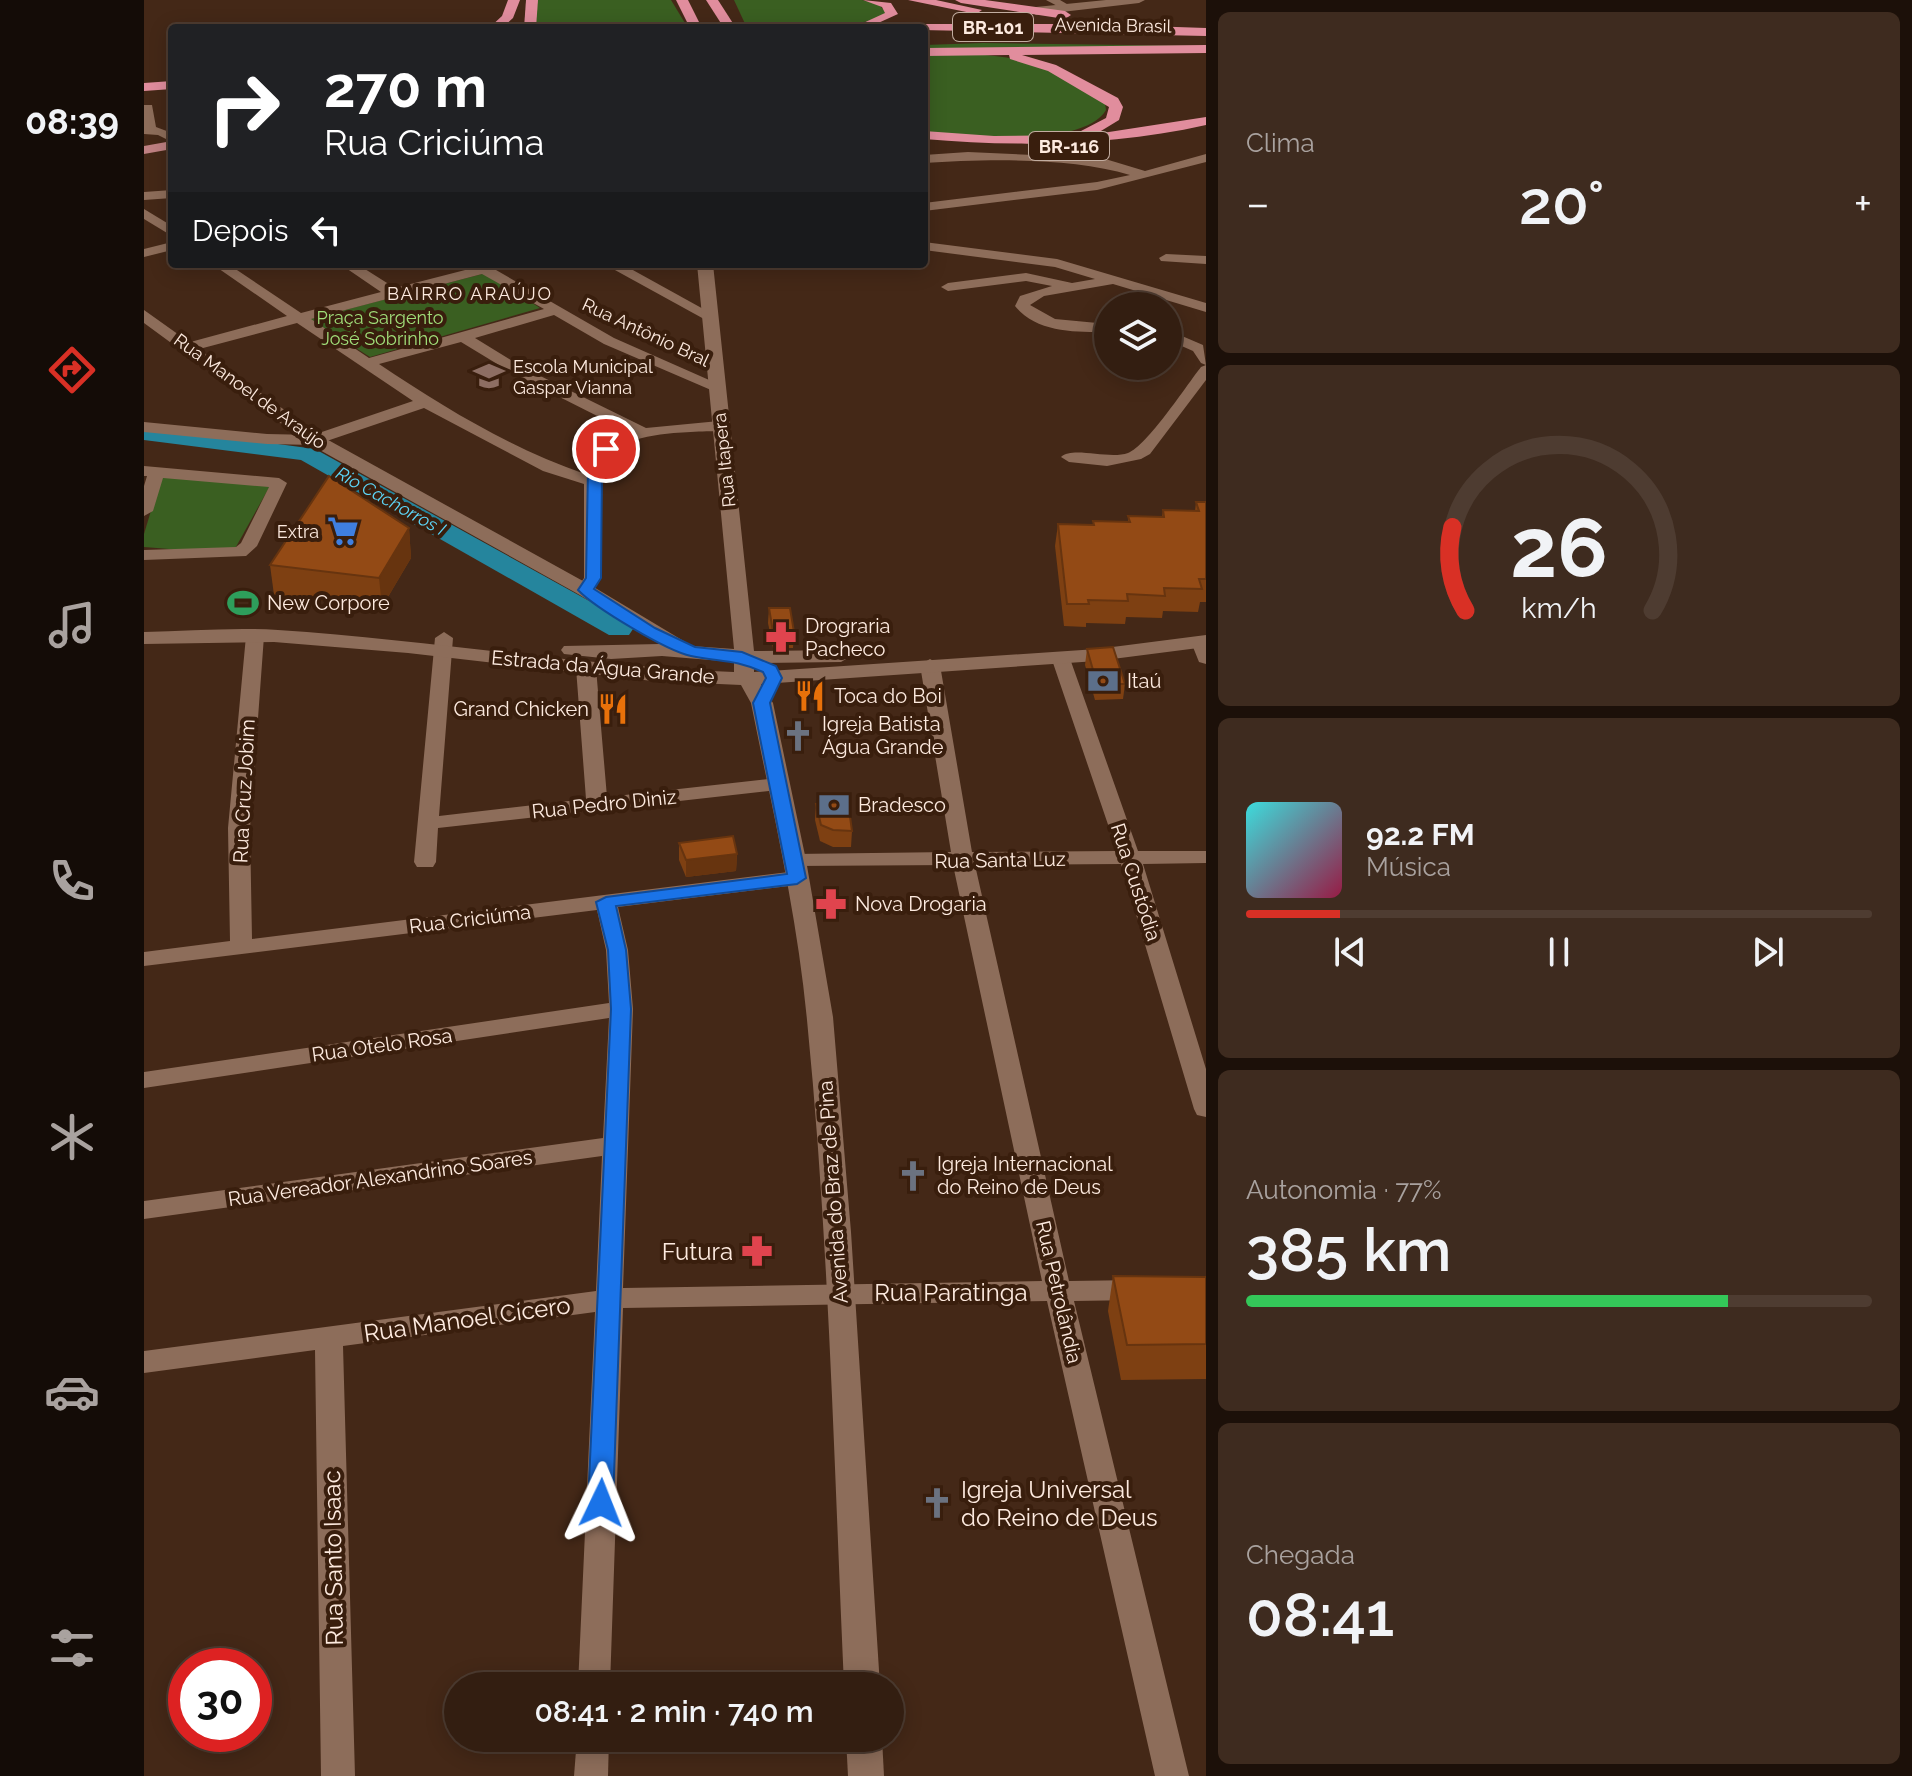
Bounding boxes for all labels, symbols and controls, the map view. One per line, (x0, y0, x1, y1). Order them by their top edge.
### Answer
road number: BR-101 (953, 13, 1033, 41)
street label: Avenida Brasil (1054, 13, 1172, 37)
text: 270 m (324, 54, 487, 120)
icon: right (192, 56, 296, 160)
text: 08:39 (25, 100, 119, 142)
text: Rua Criciúma (324, 121, 544, 163)
text: Clima (1246, 128, 1315, 158)
road number: BR-116 (1029, 132, 1109, 160)
text: 20° (1519, 168, 1604, 238)
text: − (1246, 178, 1270, 229)
text: + (1854, 178, 1872, 229)
icon: left (304, 208, 348, 252)
text: Depois (192, 213, 288, 248)
district label: BAIRRO ARAÚJO (387, 282, 553, 304)
map controls (1094, 292, 1182, 380)
button: layers (1094, 292, 1182, 380)
street label: Rua Antônio Bral (579, 293, 713, 371)
park label: Praça Sargento José Sobrinho (316, 307, 444, 349)
street label: Rua Manoel de Araújo (170, 329, 330, 453)
icon: directions (44, 342, 100, 398)
place label: Escola Municipal Gaspar Vianna (513, 356, 653, 398)
school or university icon: Escola Municipal Gaspar Vianna (472, 359, 506, 393)
street label: Rua Itapera (709, 412, 739, 508)
pin (572, 415, 640, 483)
icon: arrive (584, 427, 628, 471)
water label: Rio Cachorros I (333, 462, 450, 540)
text: 26 (1510, 499, 1608, 596)
supermarket icon: Extra (326, 514, 360, 548)
place label: Extra (277, 521, 319, 542)
sports icon: New Corpore (226, 586, 260, 620)
place label: New Corpore (267, 591, 390, 615)
text: km/h (1521, 591, 1597, 625)
icon: music (44, 597, 100, 653)
place label: Drograria Pacheco (805, 614, 890, 661)
pharmacy icon: Drograria Pacheco (764, 620, 798, 654)
street label: Estrada da Água Grande (490, 645, 716, 689)
bank icon: Itaú (1086, 664, 1120, 698)
place label: Itaú (1127, 669, 1161, 693)
restaurant icon: Toca do Boi (793, 679, 827, 713)
place label: Toca do Boi (834, 684, 942, 708)
restaurant icon: Grand Chicken (596, 692, 630, 726)
place label: Grand Chicken (453, 697, 589, 721)
place label: Igreja Batista Água Grande (822, 712, 944, 759)
street label: Rua Cruz Jobim (228, 718, 260, 864)
church icon: Igreja Batista Água Grande (781, 719, 815, 753)
street label: Rua Pedro Diniz (530, 784, 678, 824)
bank icon: Bradesco (817, 788, 851, 822)
place label: Bradesco (858, 793, 946, 817)
text: 92.2 FM (1366, 817, 1475, 852)
street label: Rua Custódia (1106, 820, 1166, 944)
street label: Rua Santa Luz (934, 847, 1066, 873)
text: Música (1366, 852, 1451, 882)
icon: phone (44, 853, 100, 909)
pharmacy icon: Nova Drogaria (814, 887, 848, 921)
place label: Nova Drogaria (855, 892, 987, 916)
street label: Rua Criciúma (408, 900, 532, 938)
icon: previous (1328, 930, 1372, 974)
icon: pause (1537, 930, 1581, 974)
icon: next (1746, 930, 1790, 974)
street label: Rua Otelo Rosa (310, 1023, 454, 1067)
street label: Avenida do Braz de Pina (813, 1080, 853, 1304)
icon: climate (44, 1109, 100, 1165)
street label: Rua Vereador Alexandrino Soares (226, 1145, 534, 1211)
place label: Igreja Internacional do Reino de Deus (937, 1152, 1113, 1199)
church icon: Igreja Internacional do Reino de Deus (896, 1159, 930, 1193)
text: Autonomia · 77% (1246, 1175, 1442, 1205)
text: 385 km (1246, 1215, 1451, 1285)
street label: Rua Petrolândia (1031, 1218, 1087, 1366)
pharmacy icon: Futura (740, 1234, 774, 1268)
place label: Futura (662, 1237, 733, 1266)
street label: Rua Paratinga (874, 1278, 1028, 1307)
street label: Rua Manoel Cícero (362, 1290, 572, 1348)
icon: car (44, 1364, 100, 1420)
position arrow (559, 1461, 643, 1545)
street label: Rua Santo Isaac (317, 1470, 349, 1646)
place label: Igreja Universal do Reino de Deus (961, 1475, 1158, 1532)
church icon: Igreja Universal do Reino de Deus (920, 1486, 954, 1520)
text: Chegada (1246, 1540, 1355, 1570)
text: 08:41 (1246, 1580, 1394, 1650)
icon: filters (44, 1620, 100, 1676)
speed limit sign: 30 (168, 1648, 272, 1752)
text: 08:41 · 2 min · 740 m (534, 1694, 814, 1729)

